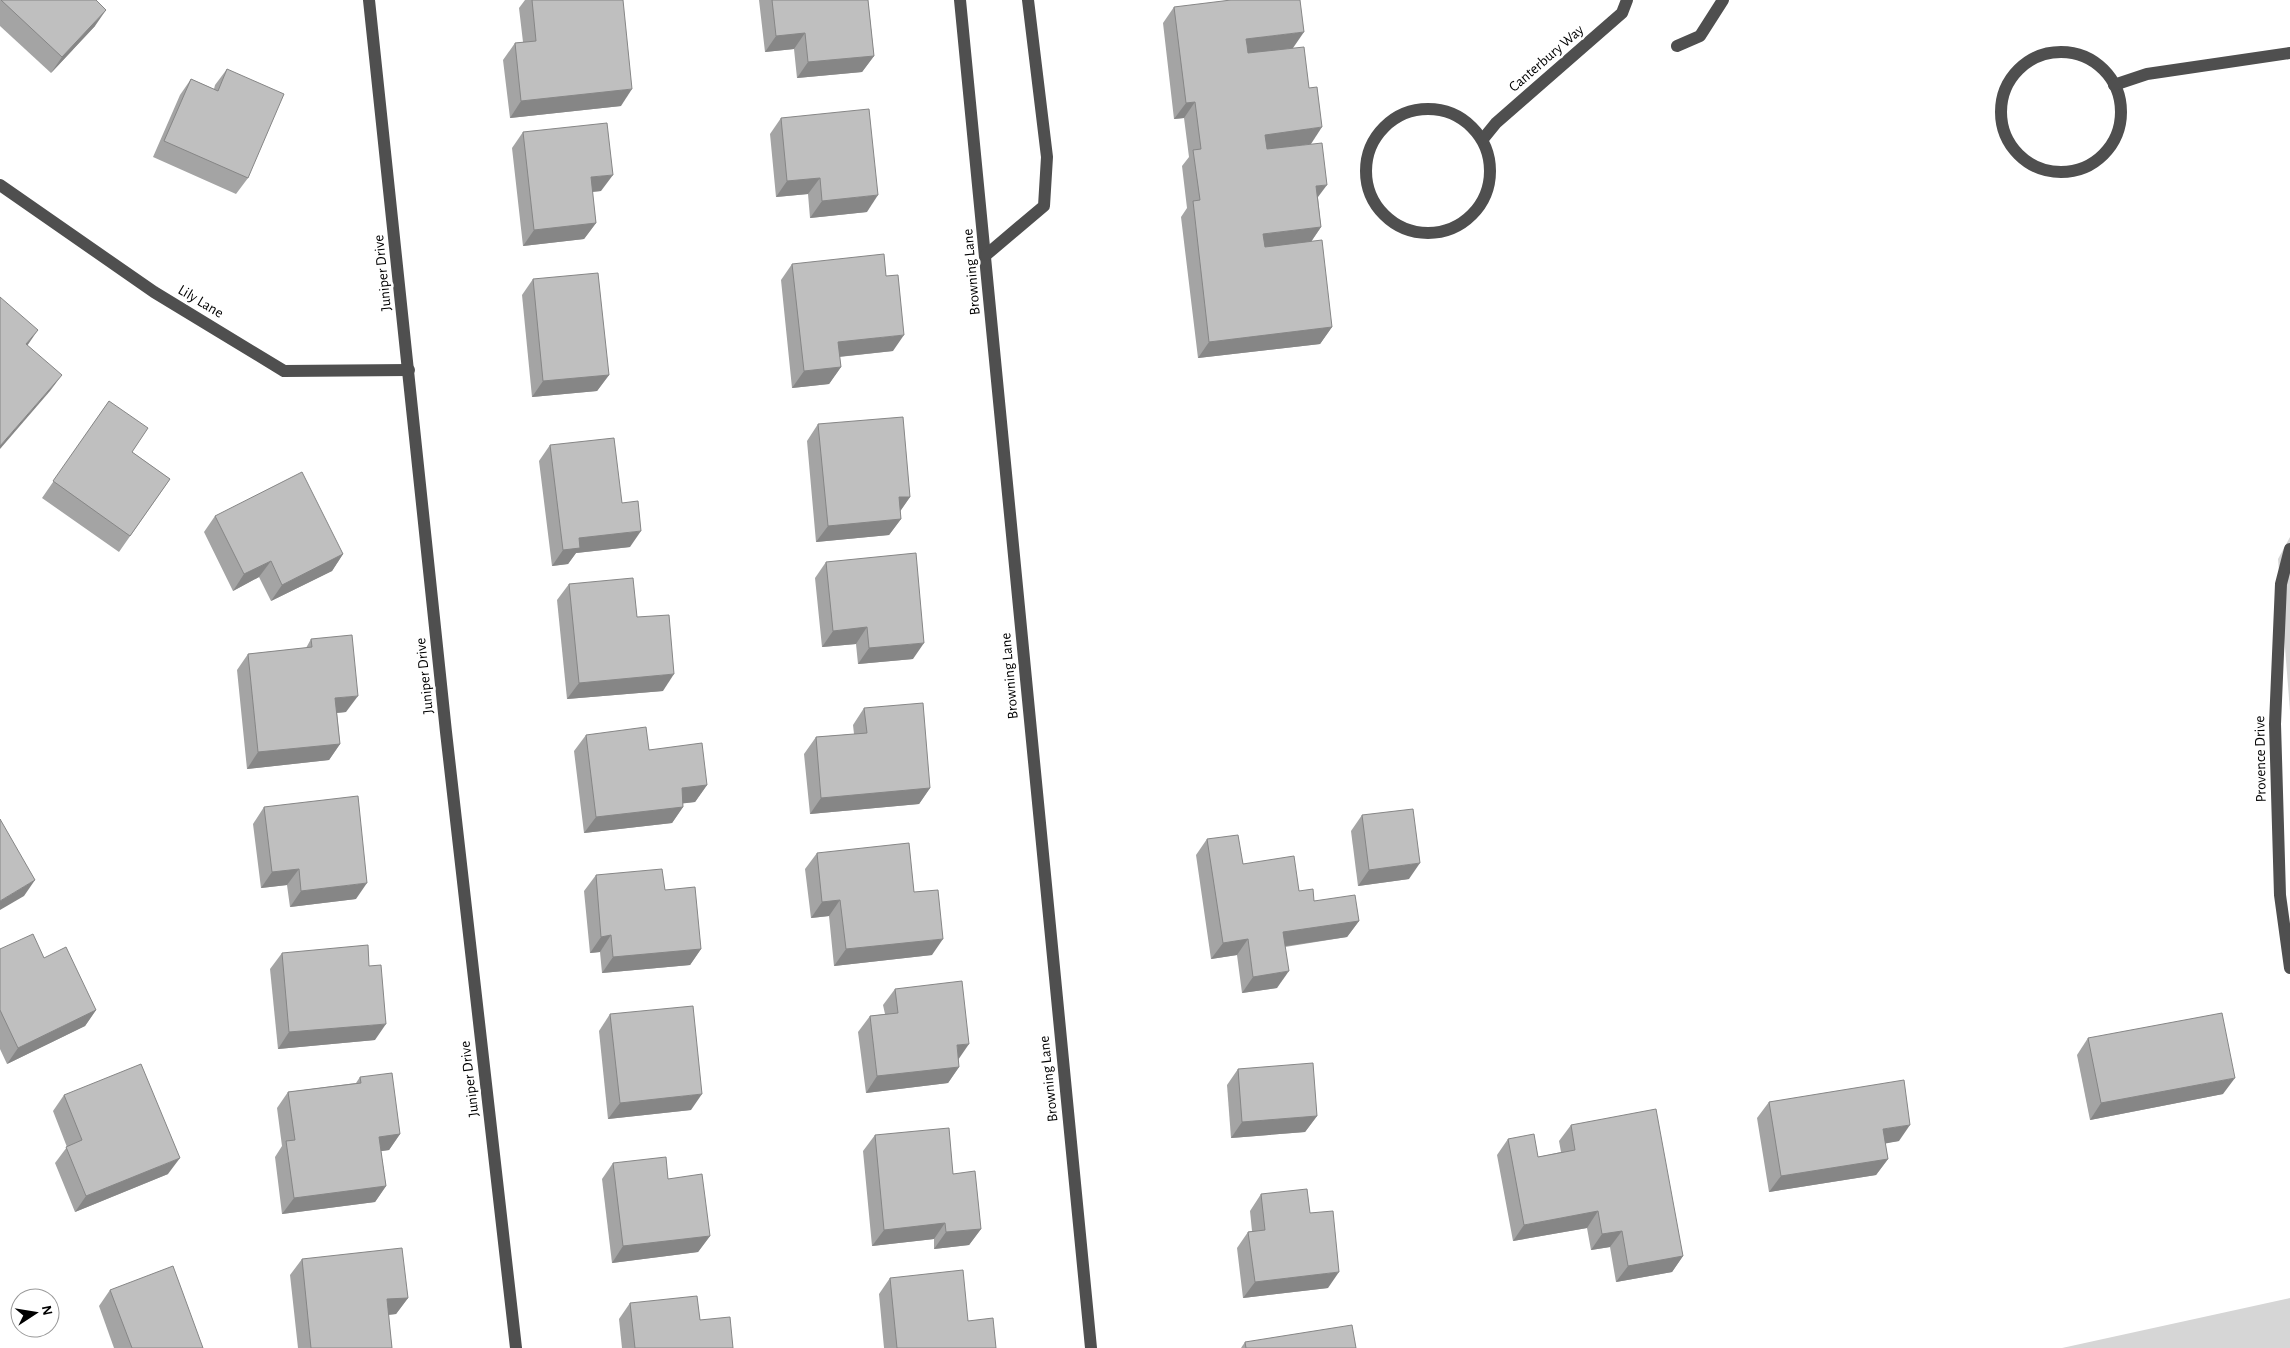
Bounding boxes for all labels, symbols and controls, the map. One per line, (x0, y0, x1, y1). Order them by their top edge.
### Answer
street label: Canterbury Way (1506, 22, 1587, 95)
street label: Browning Lane (960, 228, 983, 316)
street label: Juniper Drive (371, 234, 394, 312)
street label: Lily Lane (175, 282, 226, 321)
street label: Browning Lane (998, 632, 1021, 720)
street label: Juniper Drive (413, 637, 436, 715)
street label: Provence Drive (2252, 715, 2269, 802)
street label: Browning Lane (1037, 1035, 1060, 1123)
street label: Juniper Drive (457, 1040, 482, 1118)
north arrow (10, 1288, 60, 1338)
text: N (39, 1304, 55, 1317)

